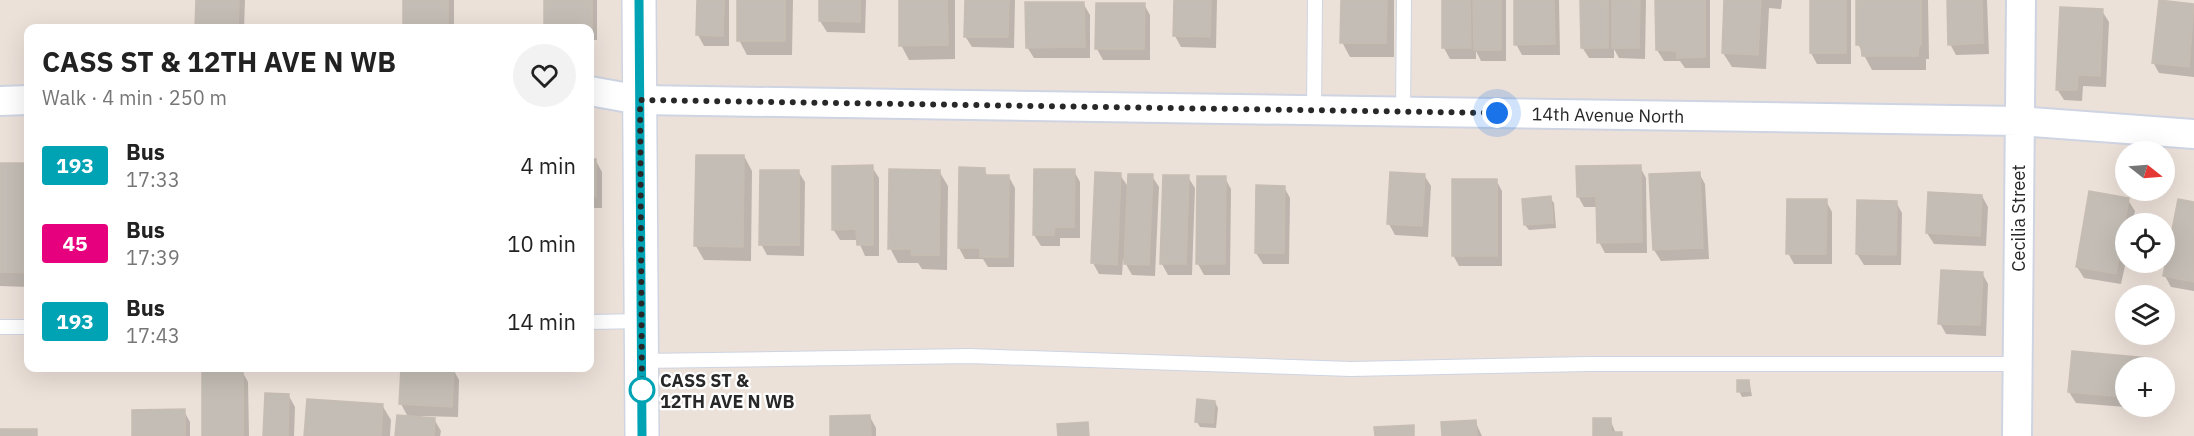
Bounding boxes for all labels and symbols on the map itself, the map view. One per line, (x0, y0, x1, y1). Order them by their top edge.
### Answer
your location (1482, 98, 1512, 128)
street label: 14th Avenue North (1531, 102, 1685, 128)
north arrow (2115, 141, 2175, 201)
street label: Cecilia Street (2007, 164, 2030, 272)
place label: CASS ST & 12TH AVE N WB (660, 369, 794, 413)
marker: CASS ST & 12TH AVE N WB (629, 377, 655, 403)

